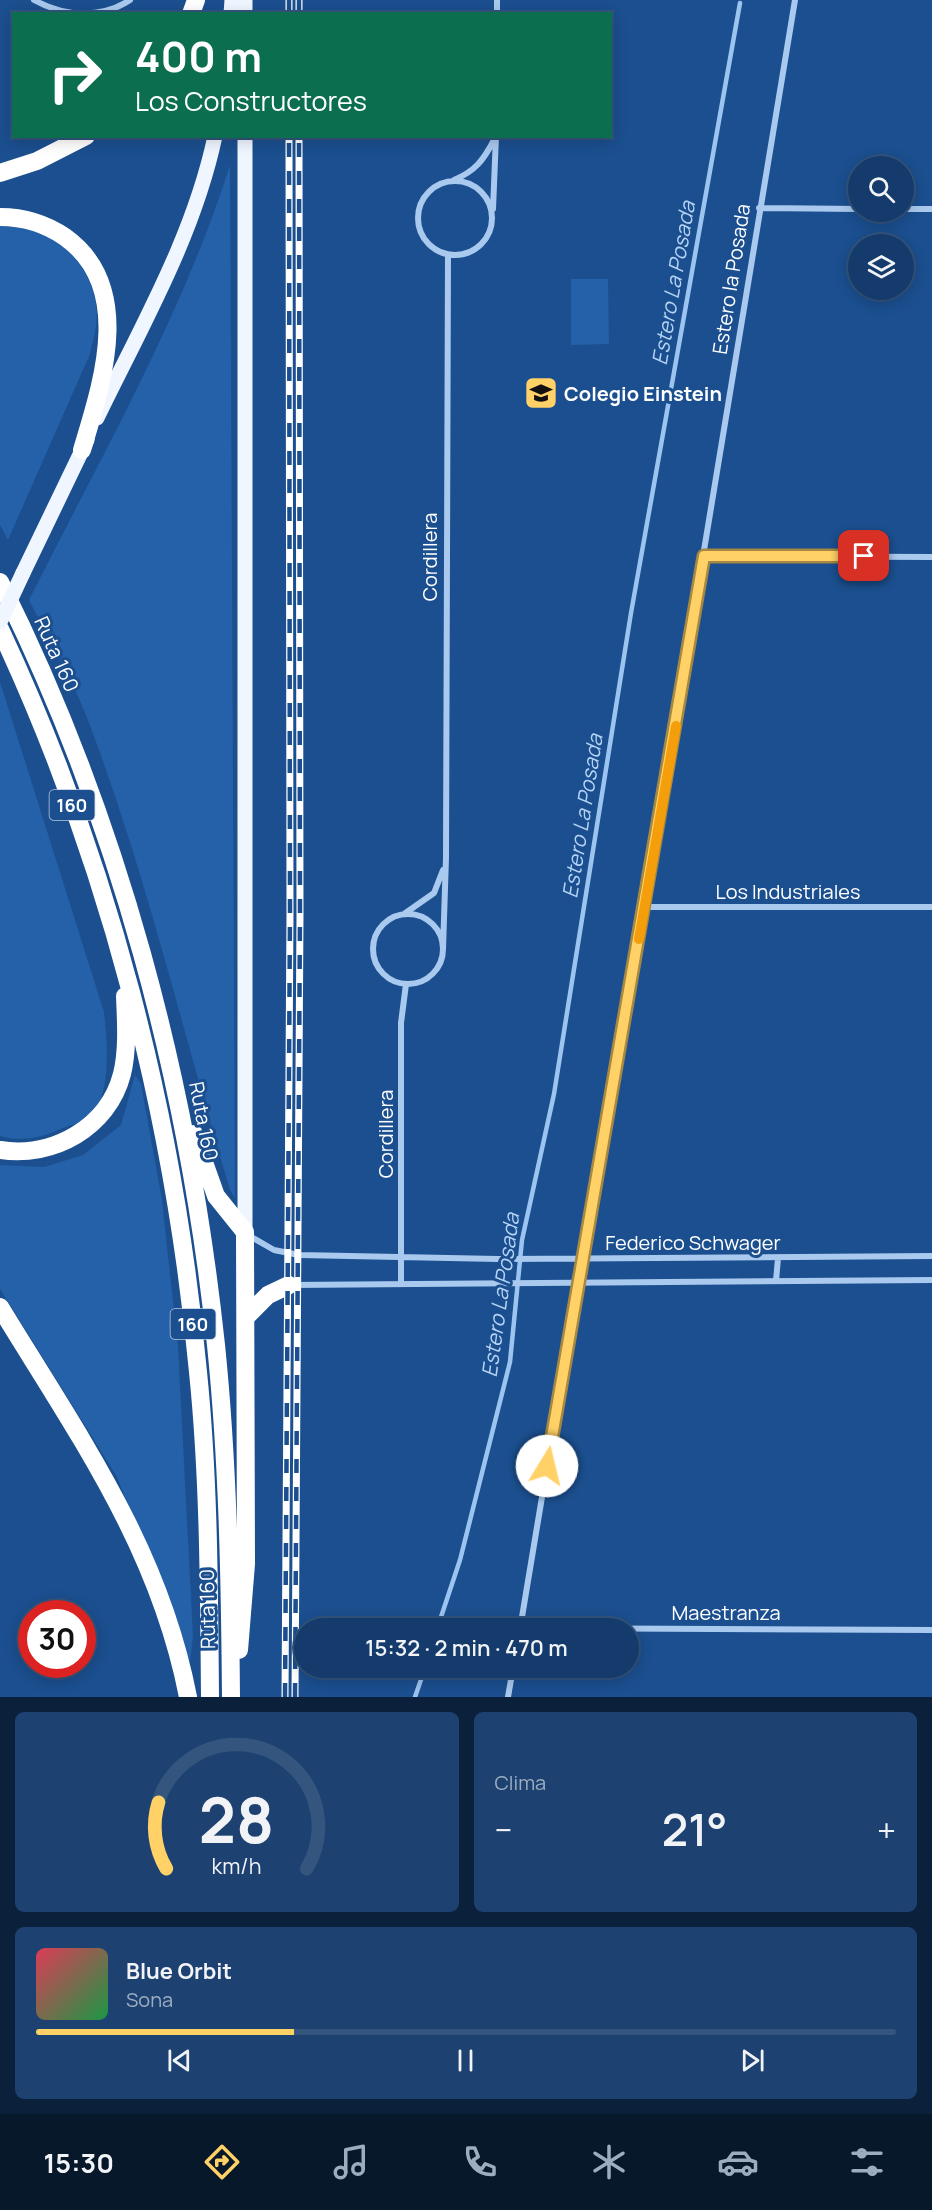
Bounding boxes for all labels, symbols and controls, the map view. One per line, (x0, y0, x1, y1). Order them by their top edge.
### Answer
text: 400 m (135, 27, 262, 85)
icon: right (36, 36, 114, 114)
text: Los Constructores (135, 82, 367, 119)
map controls (848, 156, 914, 300)
button: search (848, 156, 914, 222)
water label: Estero La Posada (645, 198, 701, 367)
street label: Estero la Posada (706, 202, 756, 356)
button: layers (848, 234, 914, 300)
school or university icon: Colegio Einstein (523, 375, 559, 411)
place label: Colegio Einstein (564, 380, 722, 407)
street label: Cordillera (416, 513, 443, 601)
pin (838, 530, 889, 581)
icon: arrive (847, 539, 880, 572)
street label: Ruta 160 (28, 612, 86, 696)
water label: Estero La Posada (555, 731, 609, 900)
road number: 160 (50, 790, 94, 820)
street label: Los Industriales (715, 878, 861, 905)
street label: Ruta 160 (183, 1079, 225, 1163)
street label: Cordillera (372, 1090, 399, 1178)
water label: Estero La Posada (475, 1210, 526, 1379)
street label: Federico Schwager (605, 1229, 781, 1256)
road number: 160 (170, 1309, 216, 1339)
position arrow (515, 1434, 579, 1498)
street label: Ruta 160 (193, 1569, 221, 1649)
street label: Maestranza (671, 1599, 781, 1626)
speed limit sign: 30 (18, 1600, 96, 1678)
text: 15:32 · 2 min · 470 m (365, 1633, 568, 1663)
text: Clima (495, 1769, 546, 1796)
text: 28 (199, 1776, 274, 1862)
text: 21° (662, 1798, 727, 1860)
text: − (495, 1807, 512, 1852)
text: + (877, 1807, 896, 1852)
text: km/h (212, 1851, 262, 1880)
text: Blue Orbit (126, 1956, 232, 1986)
text: Sona (126, 1986, 173, 2013)
icon: previous (163, 2044, 196, 2077)
icon: pause (449, 2044, 482, 2077)
icon: next (736, 2044, 769, 2077)
icon: directions (201, 2141, 243, 2183)
icon: music (330, 2141, 372, 2183)
icon: phone (459, 2141, 501, 2183)
icon: climate (588, 2141, 630, 2183)
icon: car (717, 2141, 759, 2183)
icon: filters (846, 2141, 888, 2183)
text: 15:30 (44, 2144, 114, 2181)

